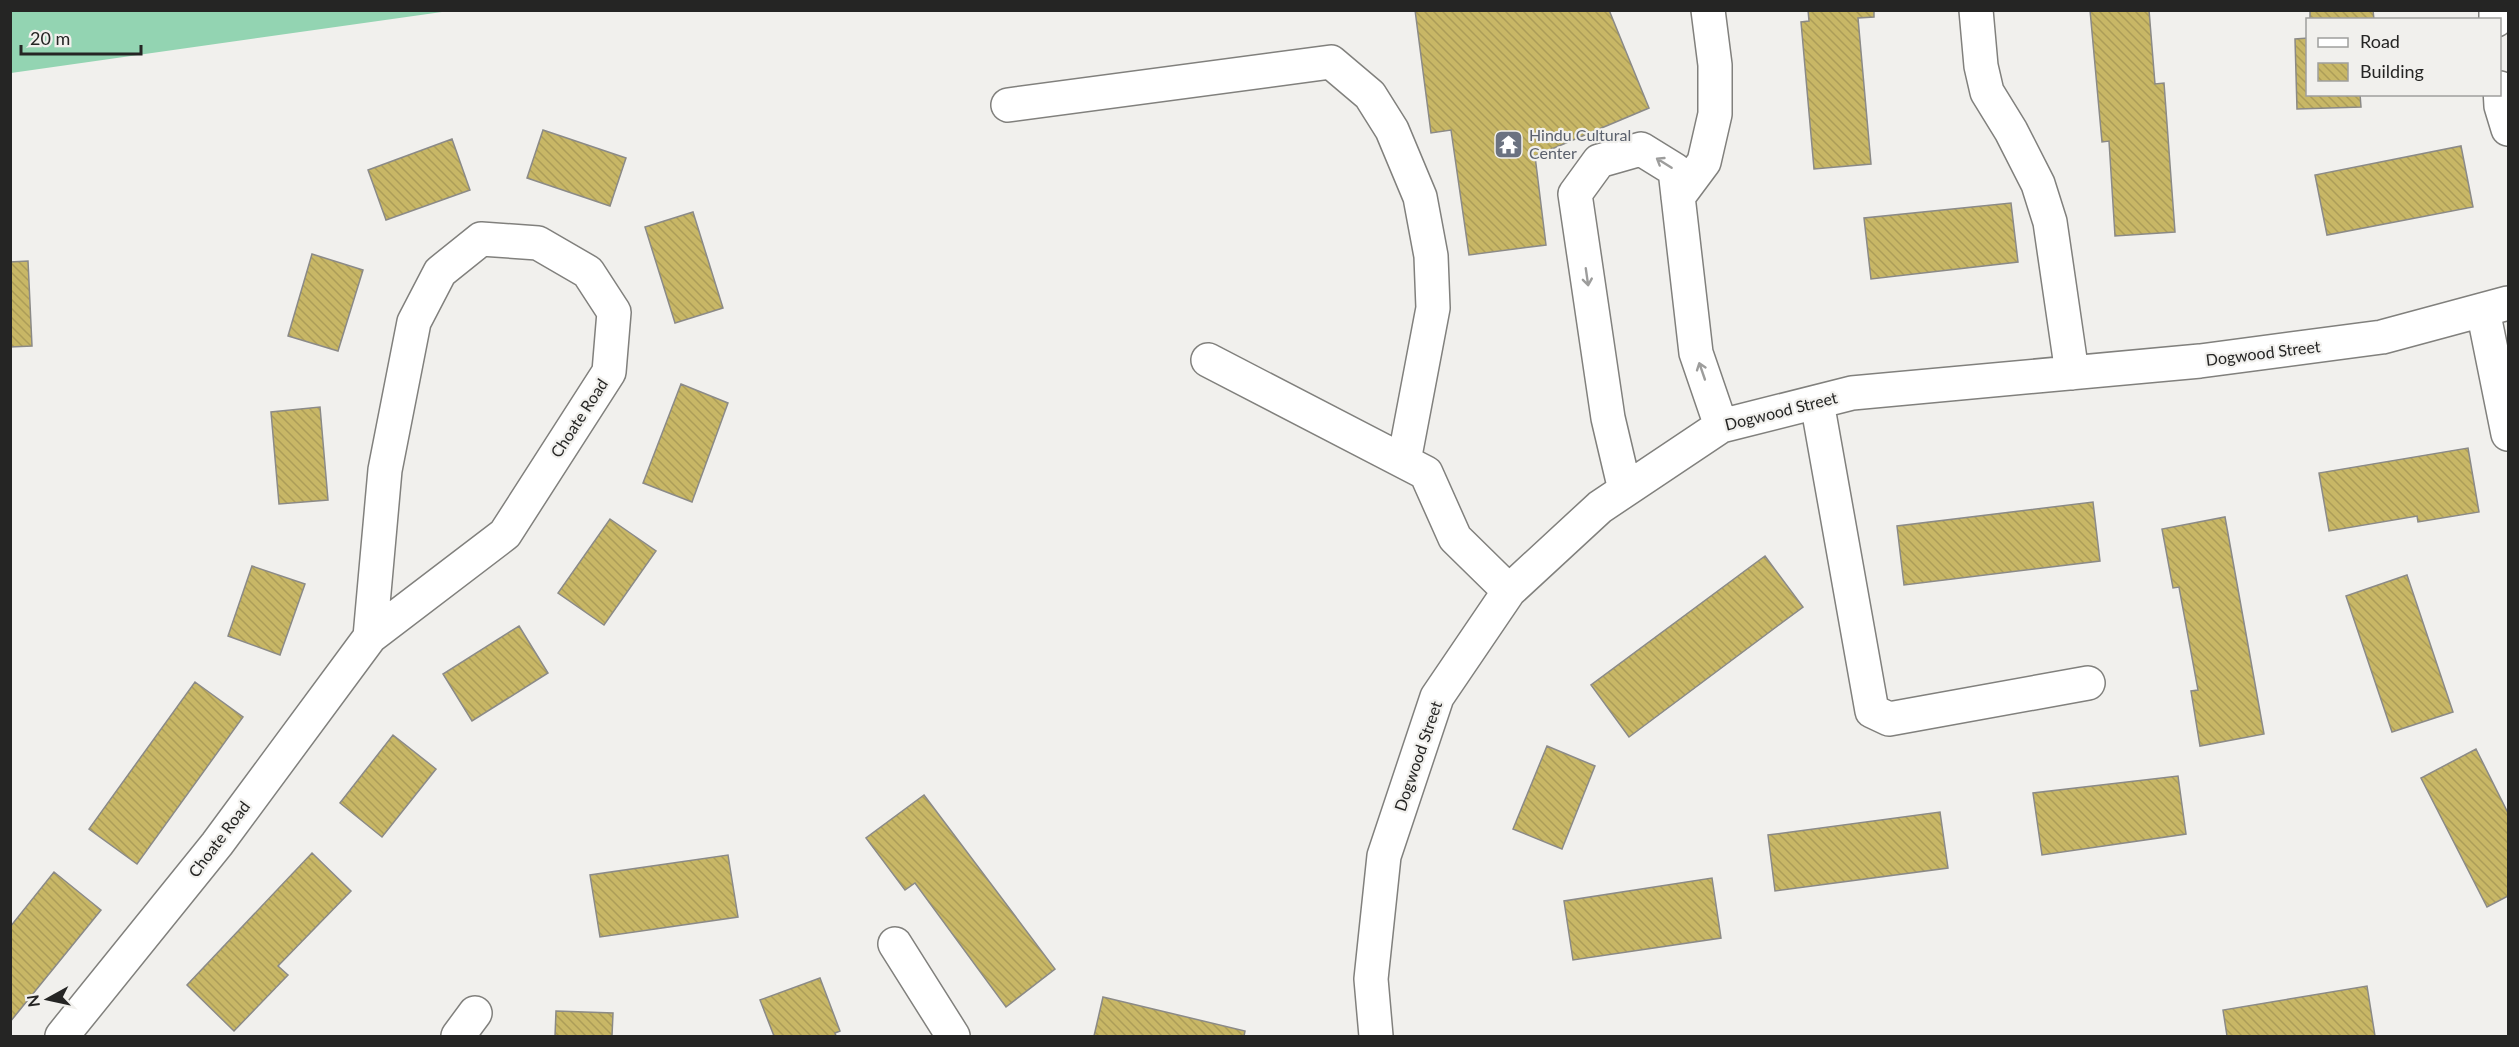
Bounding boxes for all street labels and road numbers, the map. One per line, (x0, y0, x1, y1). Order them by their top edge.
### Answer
street label: Dogwood Street (2205, 336, 2322, 369)
street label: Choate Road (546, 375, 611, 461)
street label: Dogwood Street (1723, 387, 1839, 434)
street label: Dogwood Street (1390, 698, 1445, 813)
street label: Choate Road (184, 797, 253, 880)

